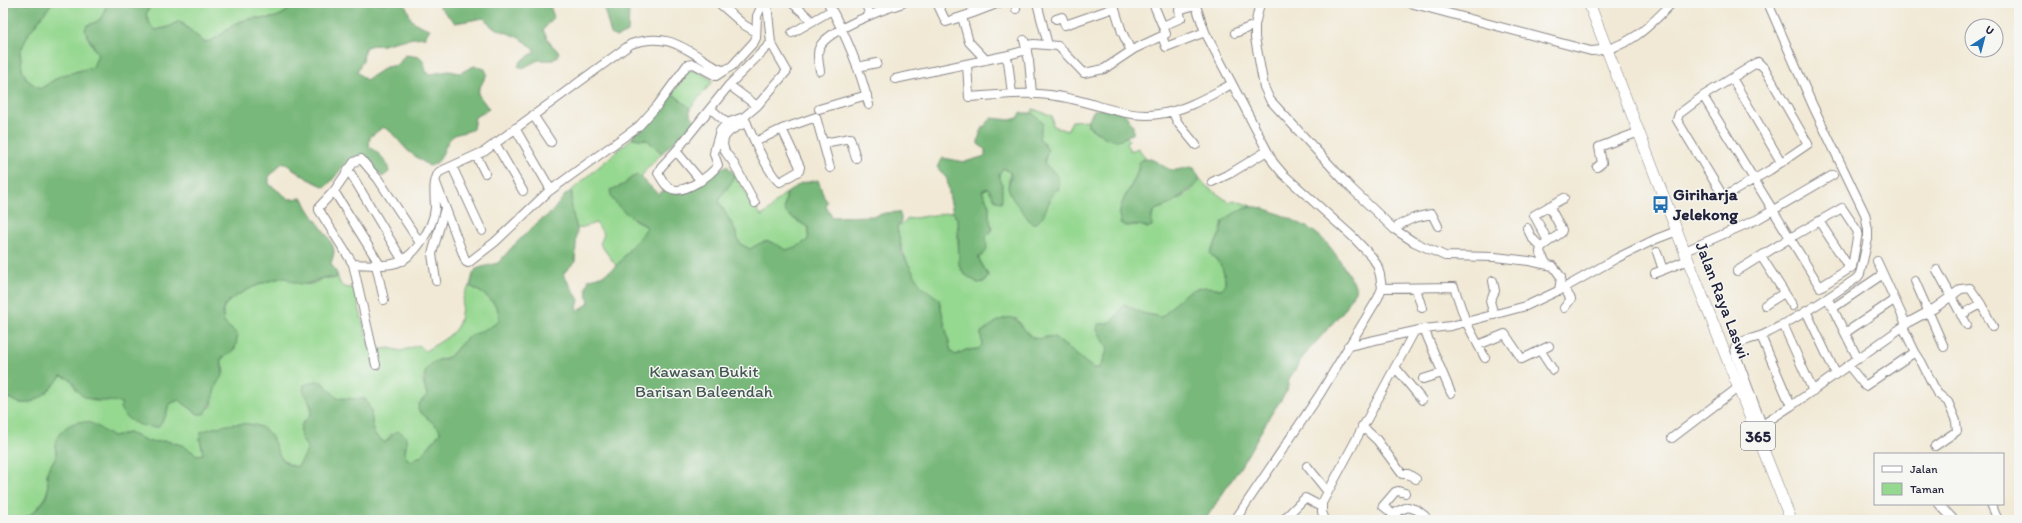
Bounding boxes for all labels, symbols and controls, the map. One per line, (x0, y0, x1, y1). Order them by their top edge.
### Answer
north arrow (1964, 18, 2004, 58)
text: U (1983, 23, 1996, 38)
place label: Giriharja Jelekong (1672, 184, 1738, 225)
bus stop icon: Giriharja Jelekong (1650, 194, 1670, 214)
street label: Jalan Raya Laswi (1692, 239, 1754, 361)
park label: Kawasan Bukit Barisan Baleendah (635, 361, 774, 401)
road number: 365 (1741, 422, 1775, 450)
legend (1874, 453, 2004, 505)
text: Jalan (1910, 462, 1938, 476)
text: Taman (1910, 482, 1945, 496)

